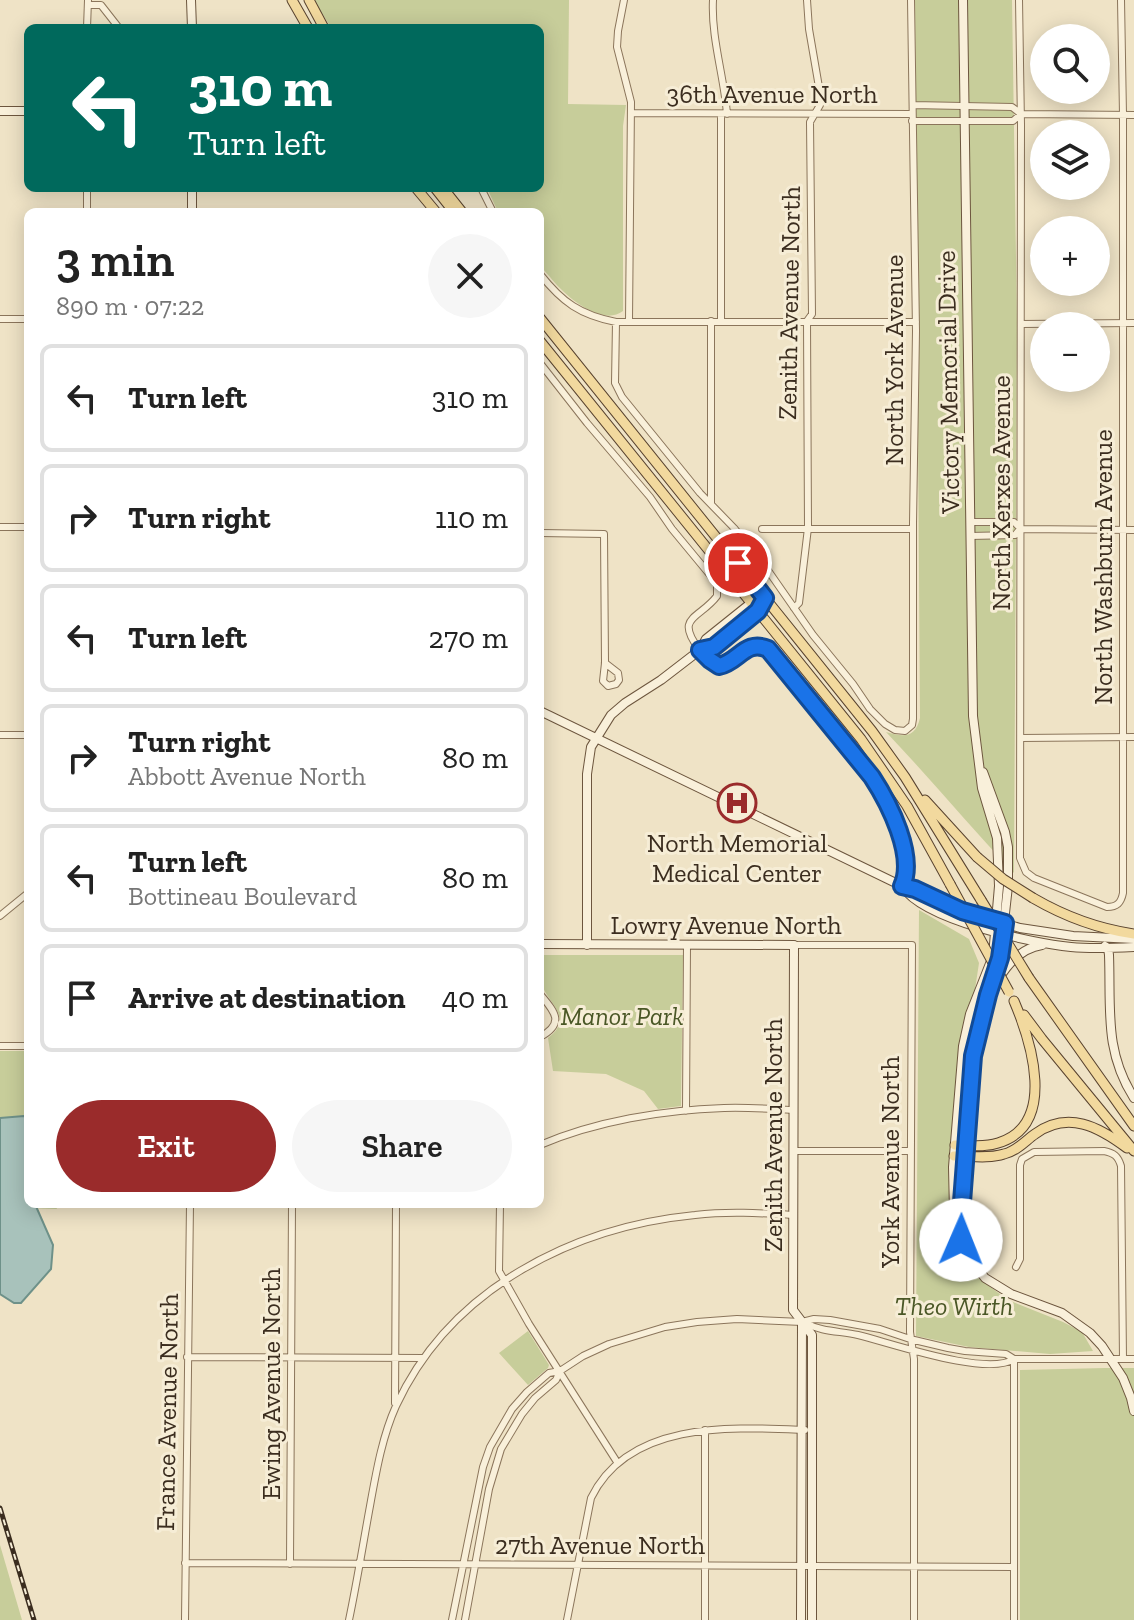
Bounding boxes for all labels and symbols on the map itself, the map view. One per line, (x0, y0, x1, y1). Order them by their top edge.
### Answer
street label: 36th Avenue North (667, 78, 878, 110)
street label: Zenith Avenue North (771, 185, 807, 420)
street label: Victory Memorial Drive (930, 250, 966, 515)
street label: North York Avenue (878, 255, 910, 465)
street label: North Xerxes Avenue (985, 375, 1017, 611)
street label: North Washburn Avenue (1087, 429, 1119, 705)
pin (704, 529, 772, 597)
hospital icon: North Memorial Medical Center (716, 782, 758, 824)
place label: North Memorial Medical Center (647, 827, 827, 889)
street label: Lowry Avenue North (610, 909, 842, 941)
park label: Manor Park (560, 1000, 684, 1032)
street label: Zenith Avenue North (757, 1018, 789, 1252)
street label: York Avenue North (874, 1056, 906, 1269)
position arrow (919, 1198, 1003, 1282)
street label: Ewing Avenue North (255, 1268, 287, 1500)
park label: Theo Wirth (895, 1290, 1013, 1322)
street label: France Avenue North (149, 1293, 185, 1531)
street label: 27th Avenue North (495, 1529, 705, 1561)

